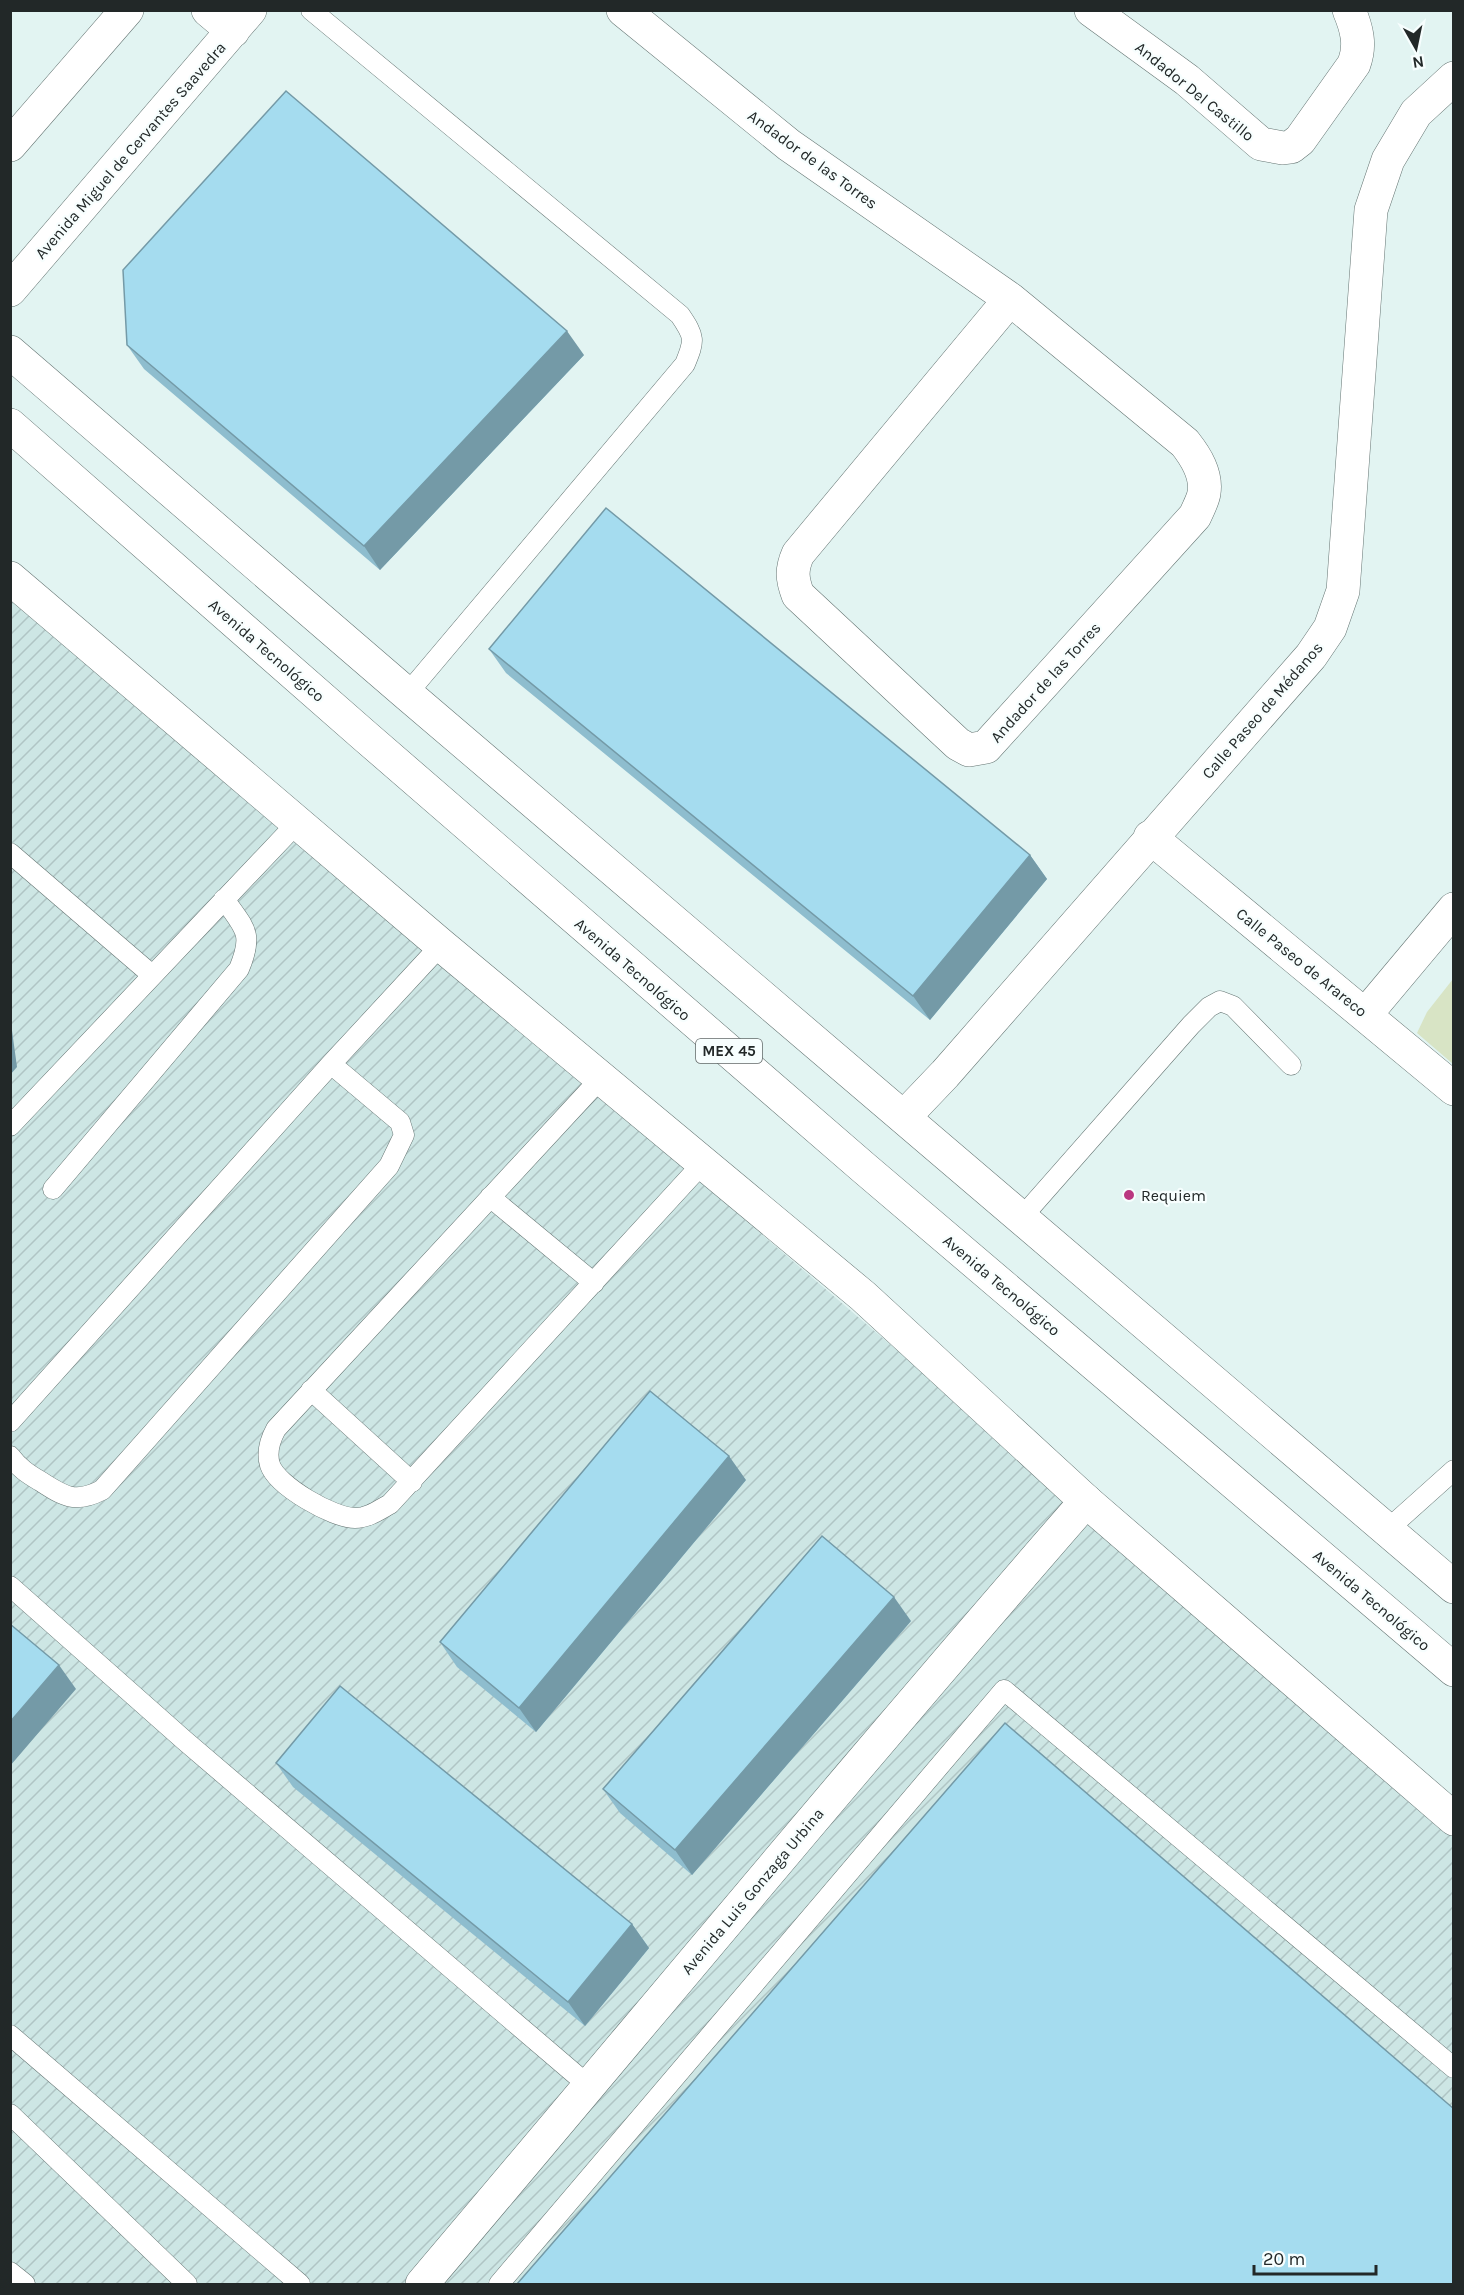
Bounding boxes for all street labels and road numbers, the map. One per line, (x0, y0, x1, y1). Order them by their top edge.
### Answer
street label: Avenida Miguel de Cervantes Saavedra (31, 38, 230, 263)
street label: Andador Del Castillo (1131, 38, 1258, 145)
street label: Andador de las Torres (744, 106, 881, 213)
street label: Avenida Tecnológico (205, 595, 328, 706)
street label: Andador de las Torres (986, 618, 1104, 747)
street label: Calle Paseo de Médanos (1198, 638, 1327, 783)
street label: Calle Paseo de Arareco (1232, 904, 1371, 1021)
street label: Avenida Tecnológico (571, 914, 694, 1025)
road number: MEX 45 (696, 1039, 762, 1063)
street label: Avenida Tecnológico (939, 1231, 1064, 1340)
street label: Avenida Tecnológico (1309, 1546, 1434, 1655)
street label: Avenida Luis Gonzaga Urbina (677, 1804, 828, 1978)

